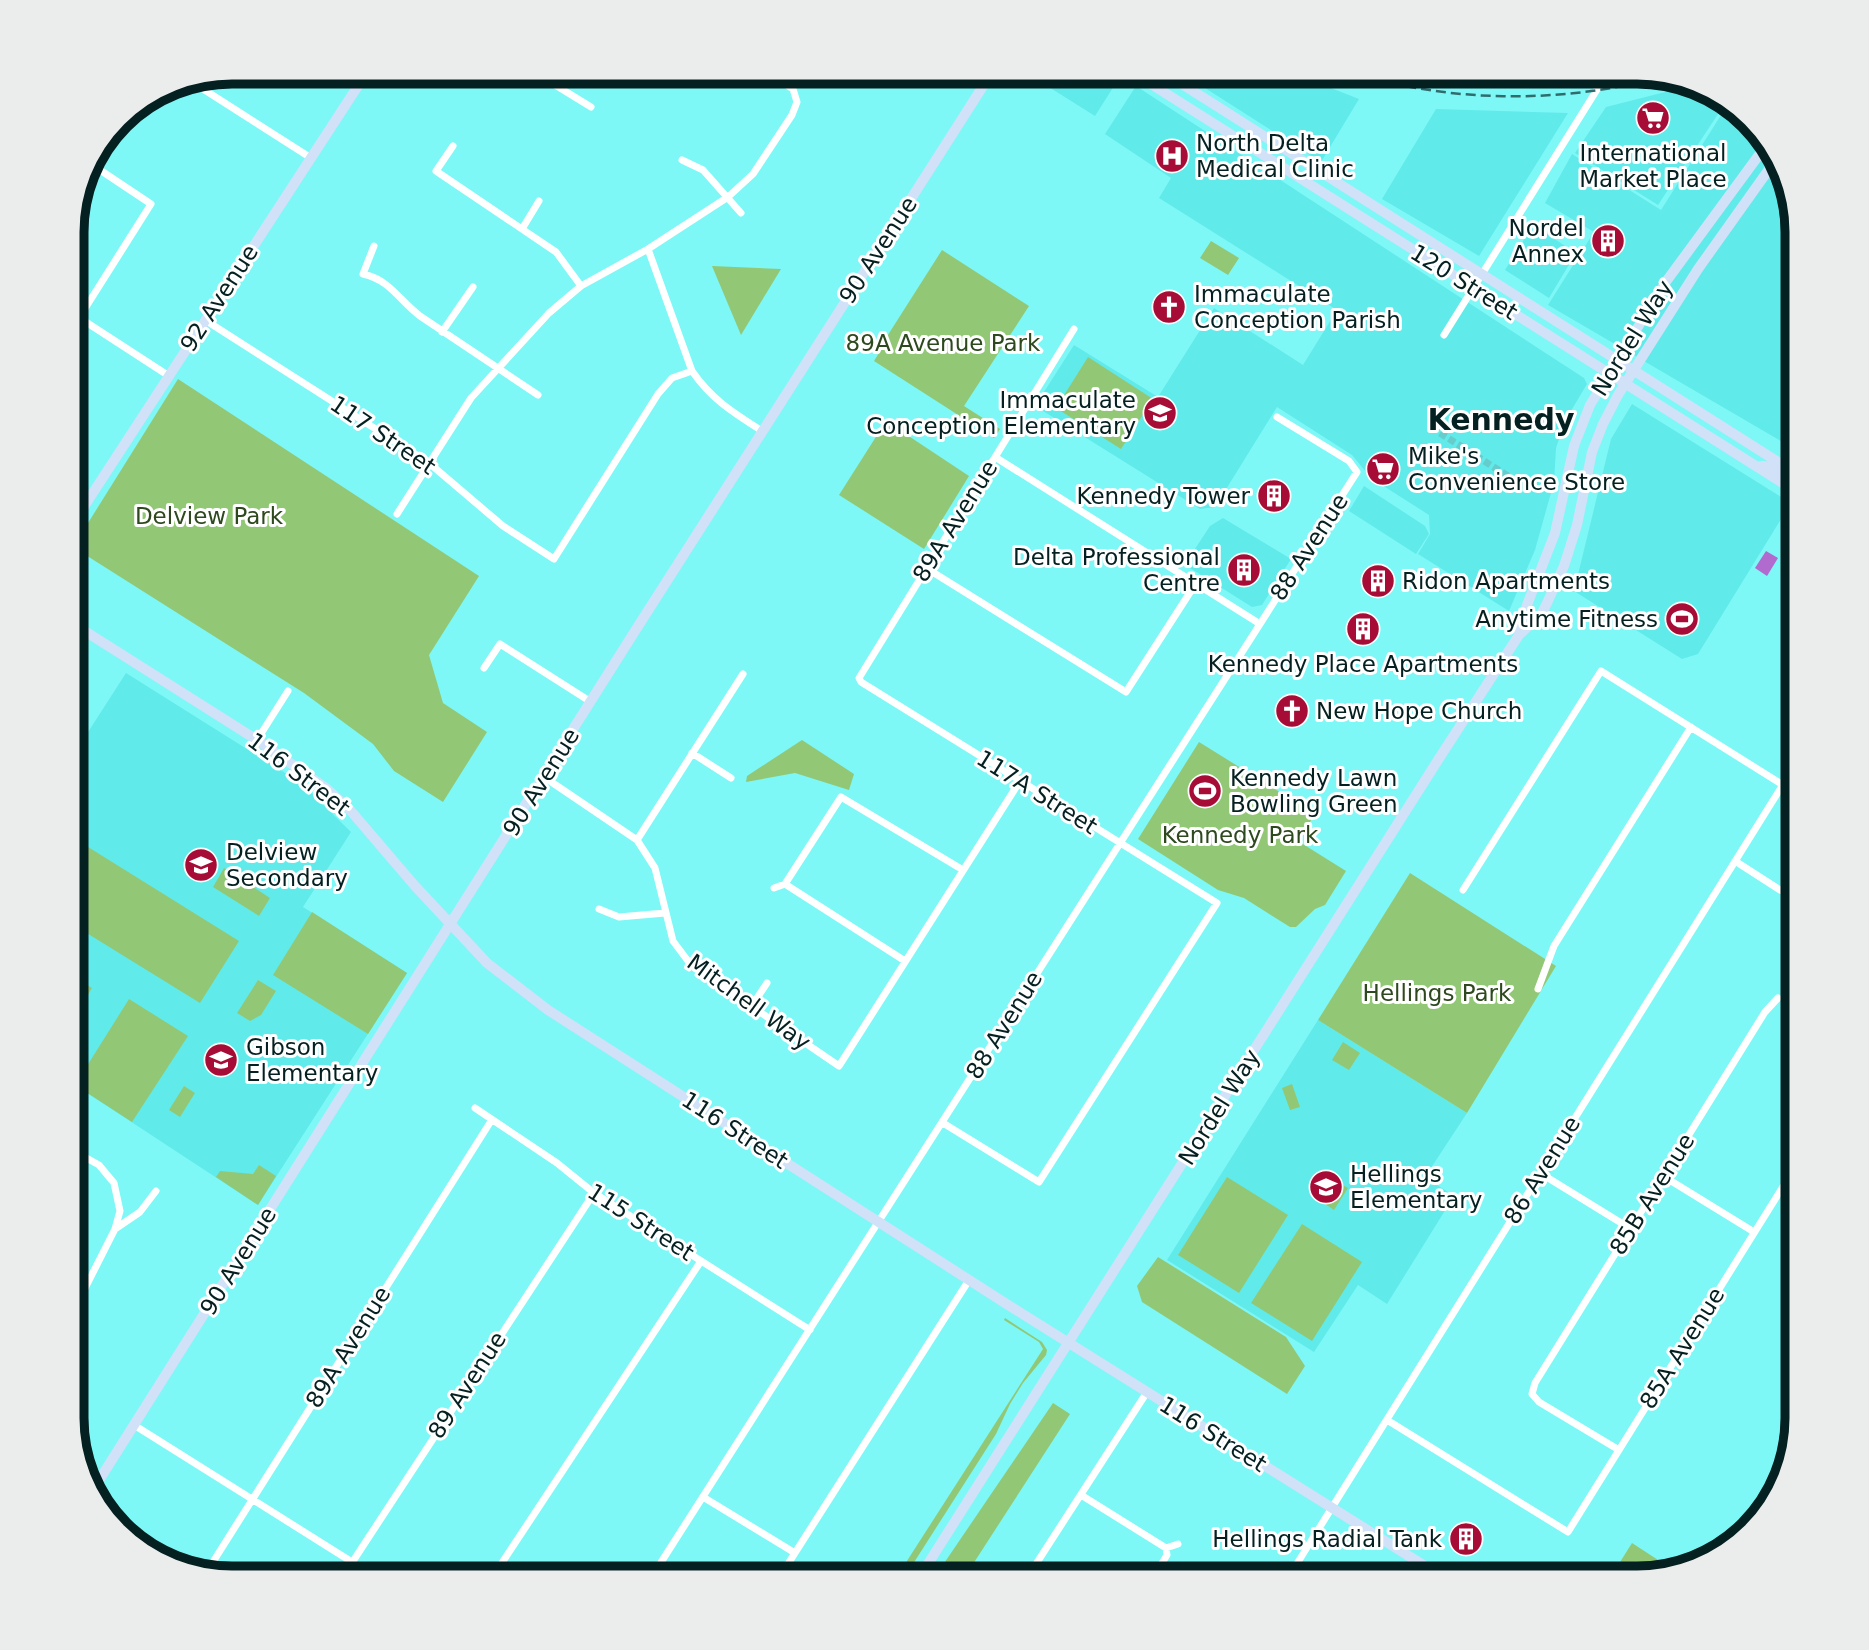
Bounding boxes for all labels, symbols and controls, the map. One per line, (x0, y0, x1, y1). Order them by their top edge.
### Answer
supermarket icon: International Market Place (1634, 99, 1672, 137)
place label: North Delta Medical Clinic (1196, 130, 1354, 182)
hospital icon: North Delta Medical Clinic (1153, 137, 1191, 175)
place label: International Market Place (1579, 140, 1727, 192)
street label: 90 Avenue (834, 192, 922, 308)
place label: Nordel Annex (1509, 215, 1584, 267)
building icon: Nordel Annex (1589, 222, 1627, 260)
street label: 120 Street (1406, 239, 1522, 325)
street label: 92 Avenue (175, 240, 263, 356)
street label: Nordel Way (1586, 275, 1678, 401)
place label: Immaculate Conception Parish (1194, 281, 1401, 333)
church icon: Immaculate Conception Parish (1150, 288, 1188, 326)
park label: 89A Avenue Park (846, 330, 1041, 356)
place label: Immaculate Conception Elementary (866, 387, 1136, 439)
street label: 117 Street (326, 390, 440, 480)
school or university icon: Immaculate Conception Elementary (1141, 394, 1179, 432)
district label: Kennedy (1427, 402, 1575, 437)
place label: Mike's Convenience Store (1408, 443, 1625, 495)
supermarket icon: Mike's Convenience Store (1364, 450, 1402, 488)
street label: 89A Avenue (907, 456, 1003, 586)
building icon: Kennedy Tower (1255, 477, 1293, 515)
place label: Kennedy Tower (1076, 483, 1251, 509)
street label: 88 Avenue (1265, 489, 1353, 605)
park label: Delview Park (135, 503, 284, 529)
place label: Delta Professional Centre (1013, 544, 1220, 596)
building icon: Delta Professional Centre (1225, 551, 1263, 589)
building icon: Ridon Apartments (1359, 562, 1397, 600)
place label: Ridon Apartments (1402, 568, 1610, 594)
sports icon: Anytime Fitness (1663, 600, 1701, 638)
place label: Anytime Fitness (1475, 606, 1658, 632)
building icon: Kennedy Place Apartments (1344, 610, 1382, 648)
place label: Kennedy Place Apartments (1208, 651, 1518, 677)
church icon: New Hope Church (1273, 692, 1311, 730)
place label: New Hope Church (1316, 698, 1522, 724)
street label: 90 Avenue (498, 723, 584, 841)
street label: 116 Street (243, 727, 355, 821)
street label: 117A Street (972, 745, 1102, 839)
place label: Kennedy Lawn Bowling Green (1230, 765, 1398, 817)
sports icon: Kennedy Lawn Bowling Green (1186, 772, 1224, 810)
park label: Kennedy Park (1162, 822, 1319, 848)
place label: Delview Secondary (226, 839, 348, 891)
school or university icon: Delview Secondary (182, 846, 220, 884)
street label: Mitchell Way (682, 949, 816, 1055)
street label: 88 Avenue (961, 966, 1047, 1084)
park label: Hellings Park (1363, 980, 1512, 1006)
place label: Gibson Elementary (246, 1034, 378, 1086)
school or university icon: Gibson Elementary (202, 1041, 240, 1079)
street label: Nordel Way (1173, 1044, 1265, 1170)
street label: 116 Street (677, 1086, 793, 1174)
street label: 86 Avenue (1499, 1111, 1585, 1229)
street label: 85B Avenue (1604, 1129, 1700, 1259)
place label: Hellings Elementary (1350, 1161, 1482, 1213)
school or university icon: Hellings Elementary (1307, 1168, 1345, 1206)
street label: 115 Street (583, 1178, 699, 1266)
street label: 90 Avenue (195, 1202, 281, 1320)
street label: 89A Avenue (300, 1282, 396, 1412)
street label: 85A Avenue (1634, 1283, 1730, 1413)
street label: 89 Avenue (423, 1327, 511, 1443)
street label: 116 Street (1155, 1391, 1271, 1477)
building icon: Hellings Radial Tank (1447, 1520, 1485, 1558)
place label: Hellings Radial Tank (1212, 1526, 1443, 1552)

